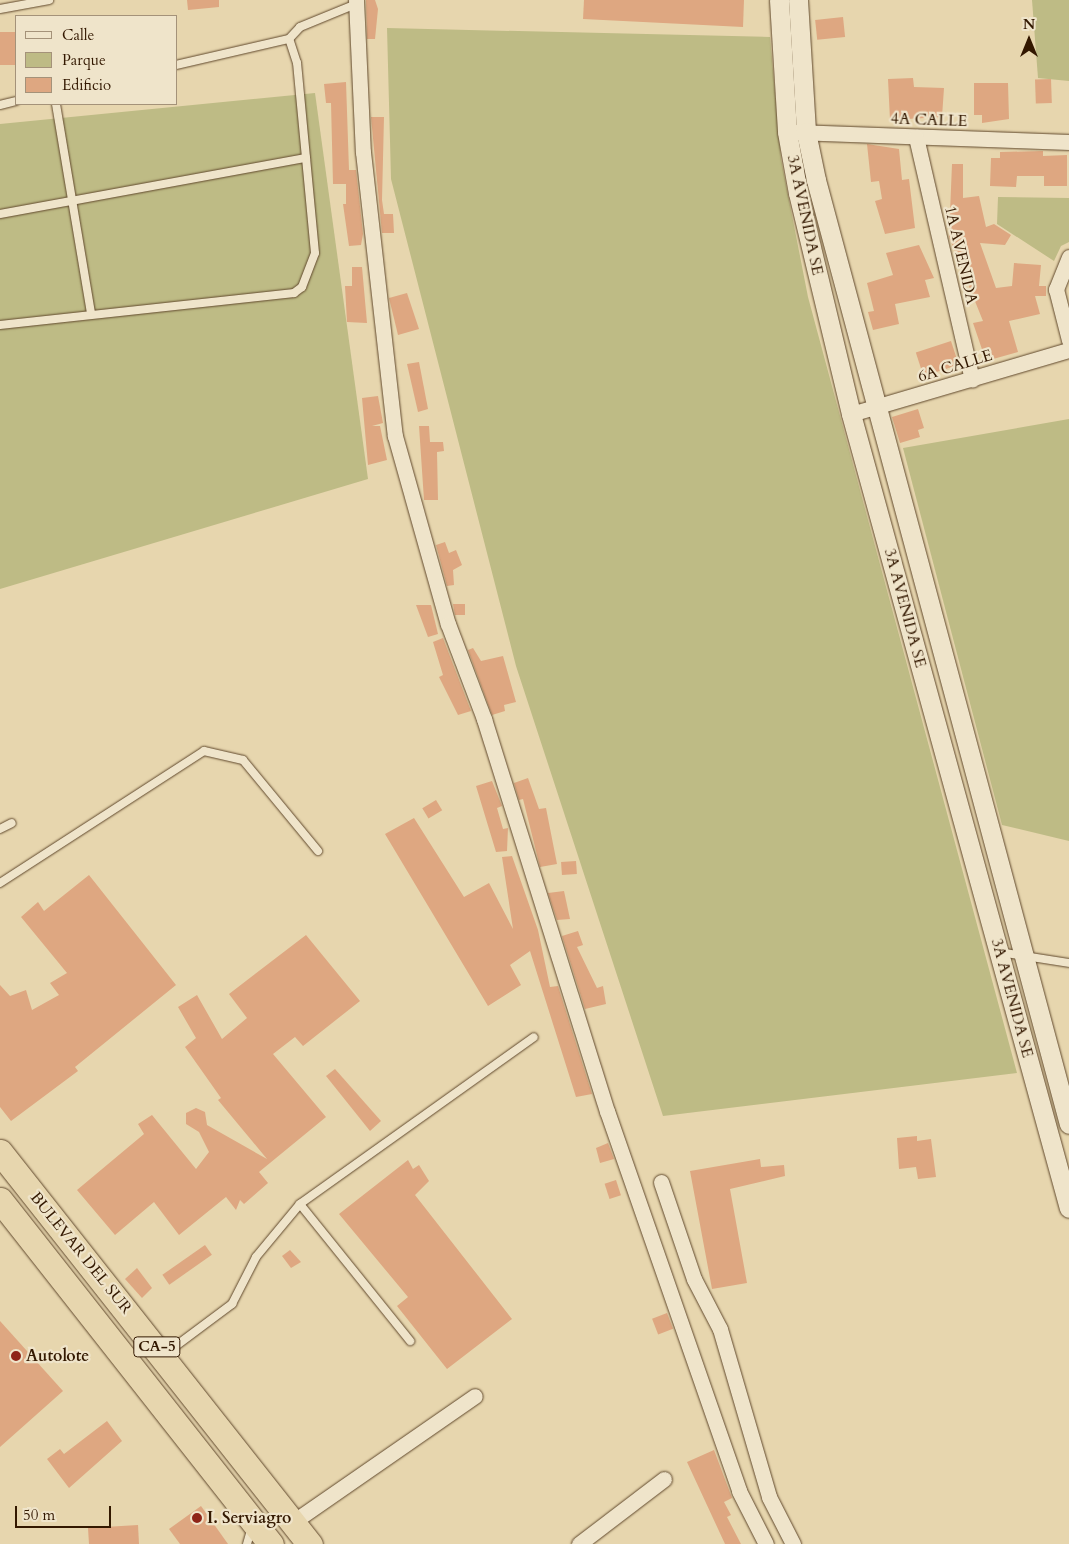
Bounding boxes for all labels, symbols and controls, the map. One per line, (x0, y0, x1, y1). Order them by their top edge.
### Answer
legend (15, 15, 178, 105)
north arrow (1004, 15, 1054, 65)
text: N (1023, 15, 1035, 34)
text: Calle (62, 25, 94, 45)
text: Parque (62, 50, 106, 70)
text: Edificio (62, 75, 111, 95)
street label: 4A CALLE (890, 109, 968, 131)
street label: 3A AVENIDA SE (783, 153, 827, 277)
street label: 1A AVENIDA (940, 204, 982, 306)
street label: 6A CALLE (916, 346, 994, 386)
street label: 3A AVENIDA SE (880, 546, 930, 670)
street label: 3A AVENIDA SE (987, 936, 1037, 1060)
street label: BULEVAR DEL SUR (26, 1188, 136, 1318)
road number: CA-5 (133, 1334, 181, 1360)
place label: Autolote (26, 1346, 89, 1366)
marker: Autolote (10, 1350, 22, 1362)
scale bar (18, 1496, 114, 1528)
text: 50 m (23, 1505, 55, 1525)
place label: I. Serviagro (207, 1508, 291, 1528)
marker: I. Serviagro (191, 1512, 203, 1524)

